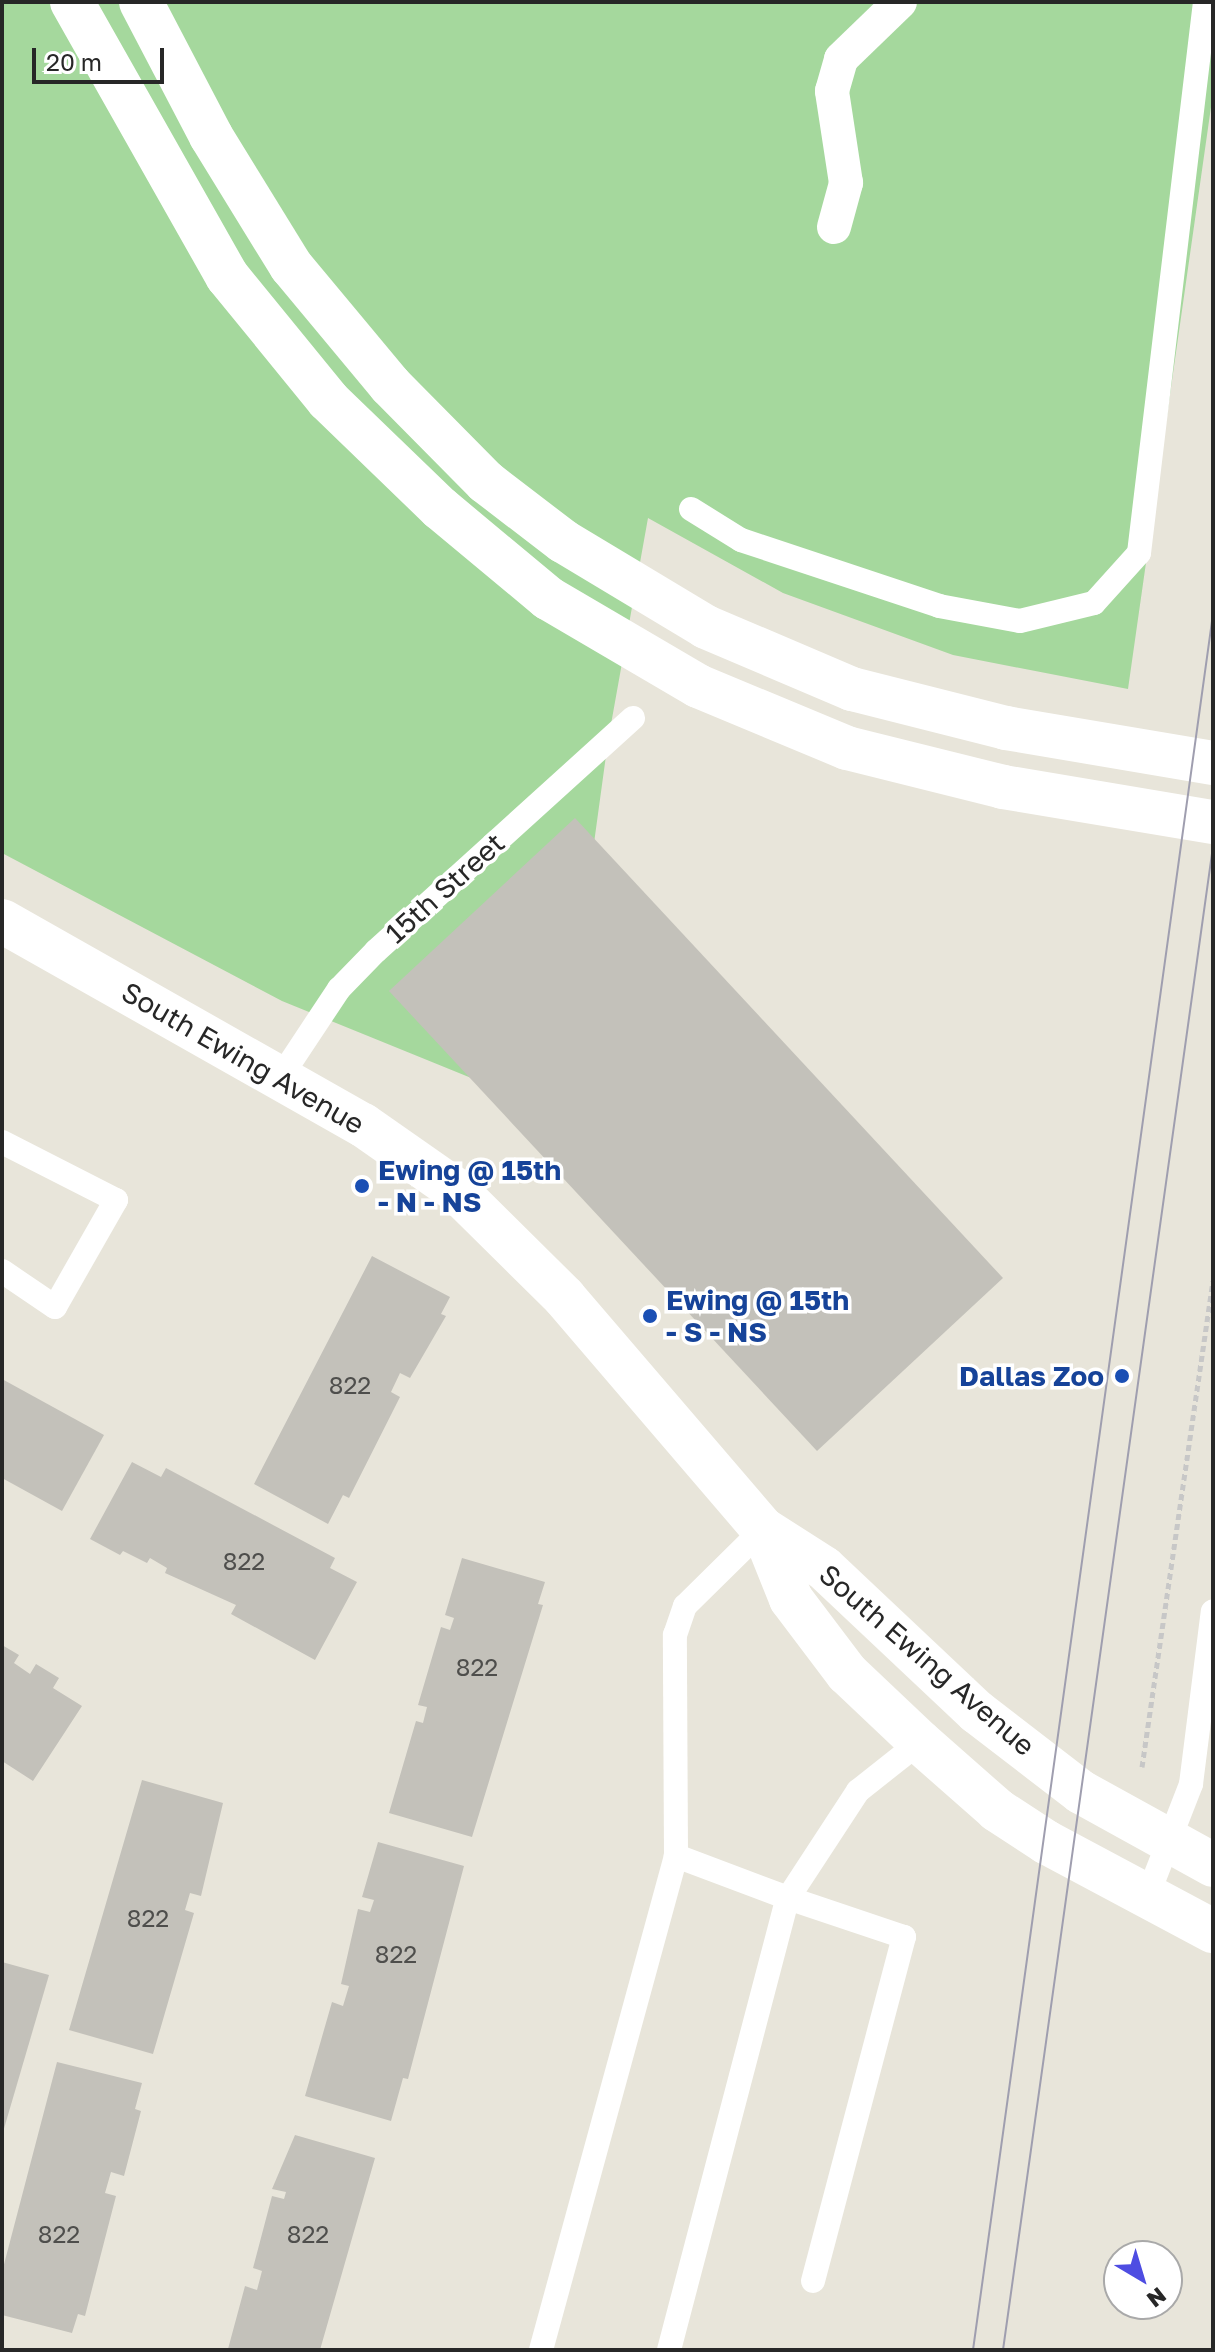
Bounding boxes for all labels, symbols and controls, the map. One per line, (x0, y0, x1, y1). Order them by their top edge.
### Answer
scale bar (36, 32, 168, 82)
text: 20 m (46, 47, 102, 76)
street label: 15th Street (379, 826, 511, 950)
street label: South Ewing Avenue (116, 975, 370, 1141)
place label: Ewing @ 15th - N - NS (378, 1153, 561, 1219)
marker: Ewing @ 15th - N - NS (353, 1177, 371, 1195)
place label: Ewing @ 15th - S - NS (666, 1283, 849, 1349)
marker: Ewing @ 15th - S - NS (641, 1307, 659, 1325)
place label: Dallas Zoo (959, 1359, 1104, 1393)
marker: Dallas Zoo (1111, 1365, 1133, 1387)
house number: 822 (329, 1371, 371, 1399)
house number: 822 (223, 1547, 265, 1575)
street label: South Ewing Avenue (812, 1557, 1042, 1763)
house number: 822 (456, 1653, 498, 1681)
house number: 822 (127, 1904, 169, 1932)
house number: 822 (375, 1940, 417, 1968)
house number: 822 (38, 2220, 80, 2248)
house number: 822 (287, 2220, 329, 2248)
north arrow (1103, 2240, 1183, 2320)
text: N (1142, 2282, 1172, 2314)

